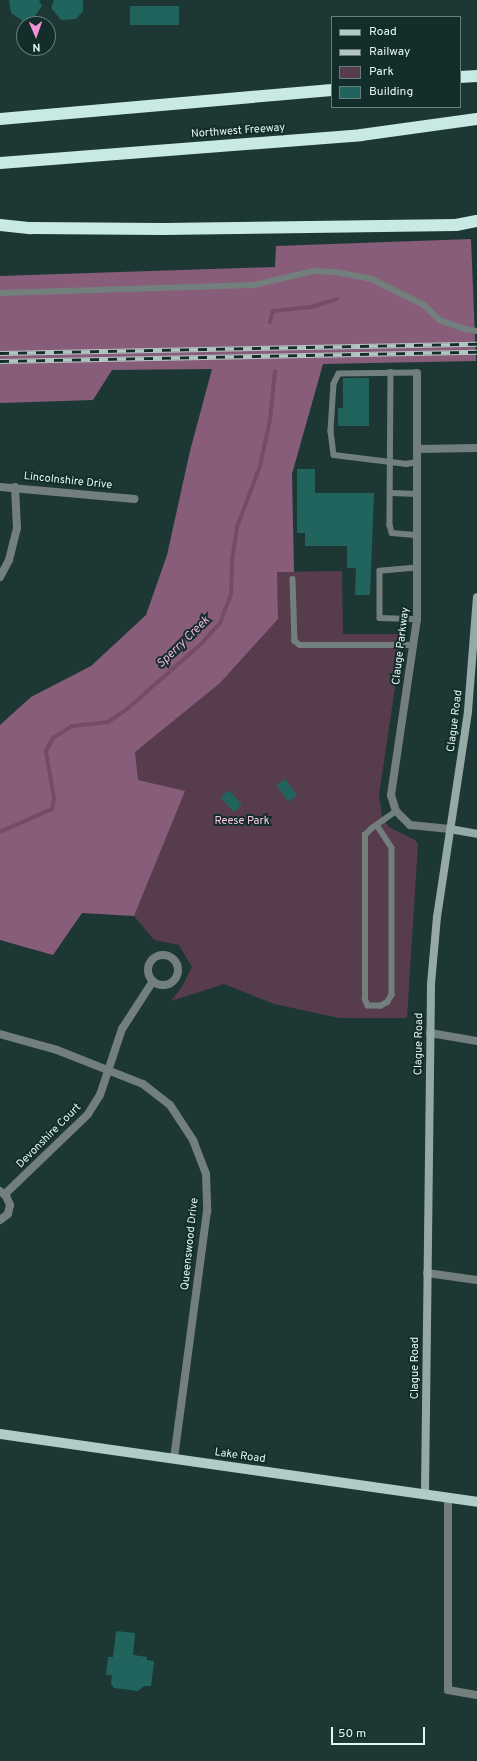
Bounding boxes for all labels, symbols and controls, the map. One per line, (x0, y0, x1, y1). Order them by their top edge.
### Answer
north arrow (16, 16, 56, 56)
legend (331, 16, 461, 108)
text: Road (369, 24, 397, 40)
text: N (32, 40, 41, 54)
text: Railway (369, 44, 410, 60)
text: Park (369, 64, 394, 80)
text: Building (369, 84, 413, 100)
street label: Northwest Freeway (190, 121, 286, 141)
street label: Lincolnshire Drive (23, 470, 113, 492)
street label: Clauge Parkway (390, 606, 412, 686)
water label: Sperry Creek (155, 614, 213, 672)
street label: Clague Road (445, 689, 465, 753)
park label: Reese Park (214, 814, 270, 828)
street label: Clague Road (412, 1013, 426, 1075)
street label: Devonshire Court (14, 1101, 84, 1171)
street label: Queenswood Drive (179, 1197, 201, 1291)
street label: Clague Road (408, 1337, 422, 1399)
street label: Lake Road (214, 1446, 266, 1466)
scale bar (333, 1719, 427, 1745)
text: 50 m (338, 1726, 366, 1742)

